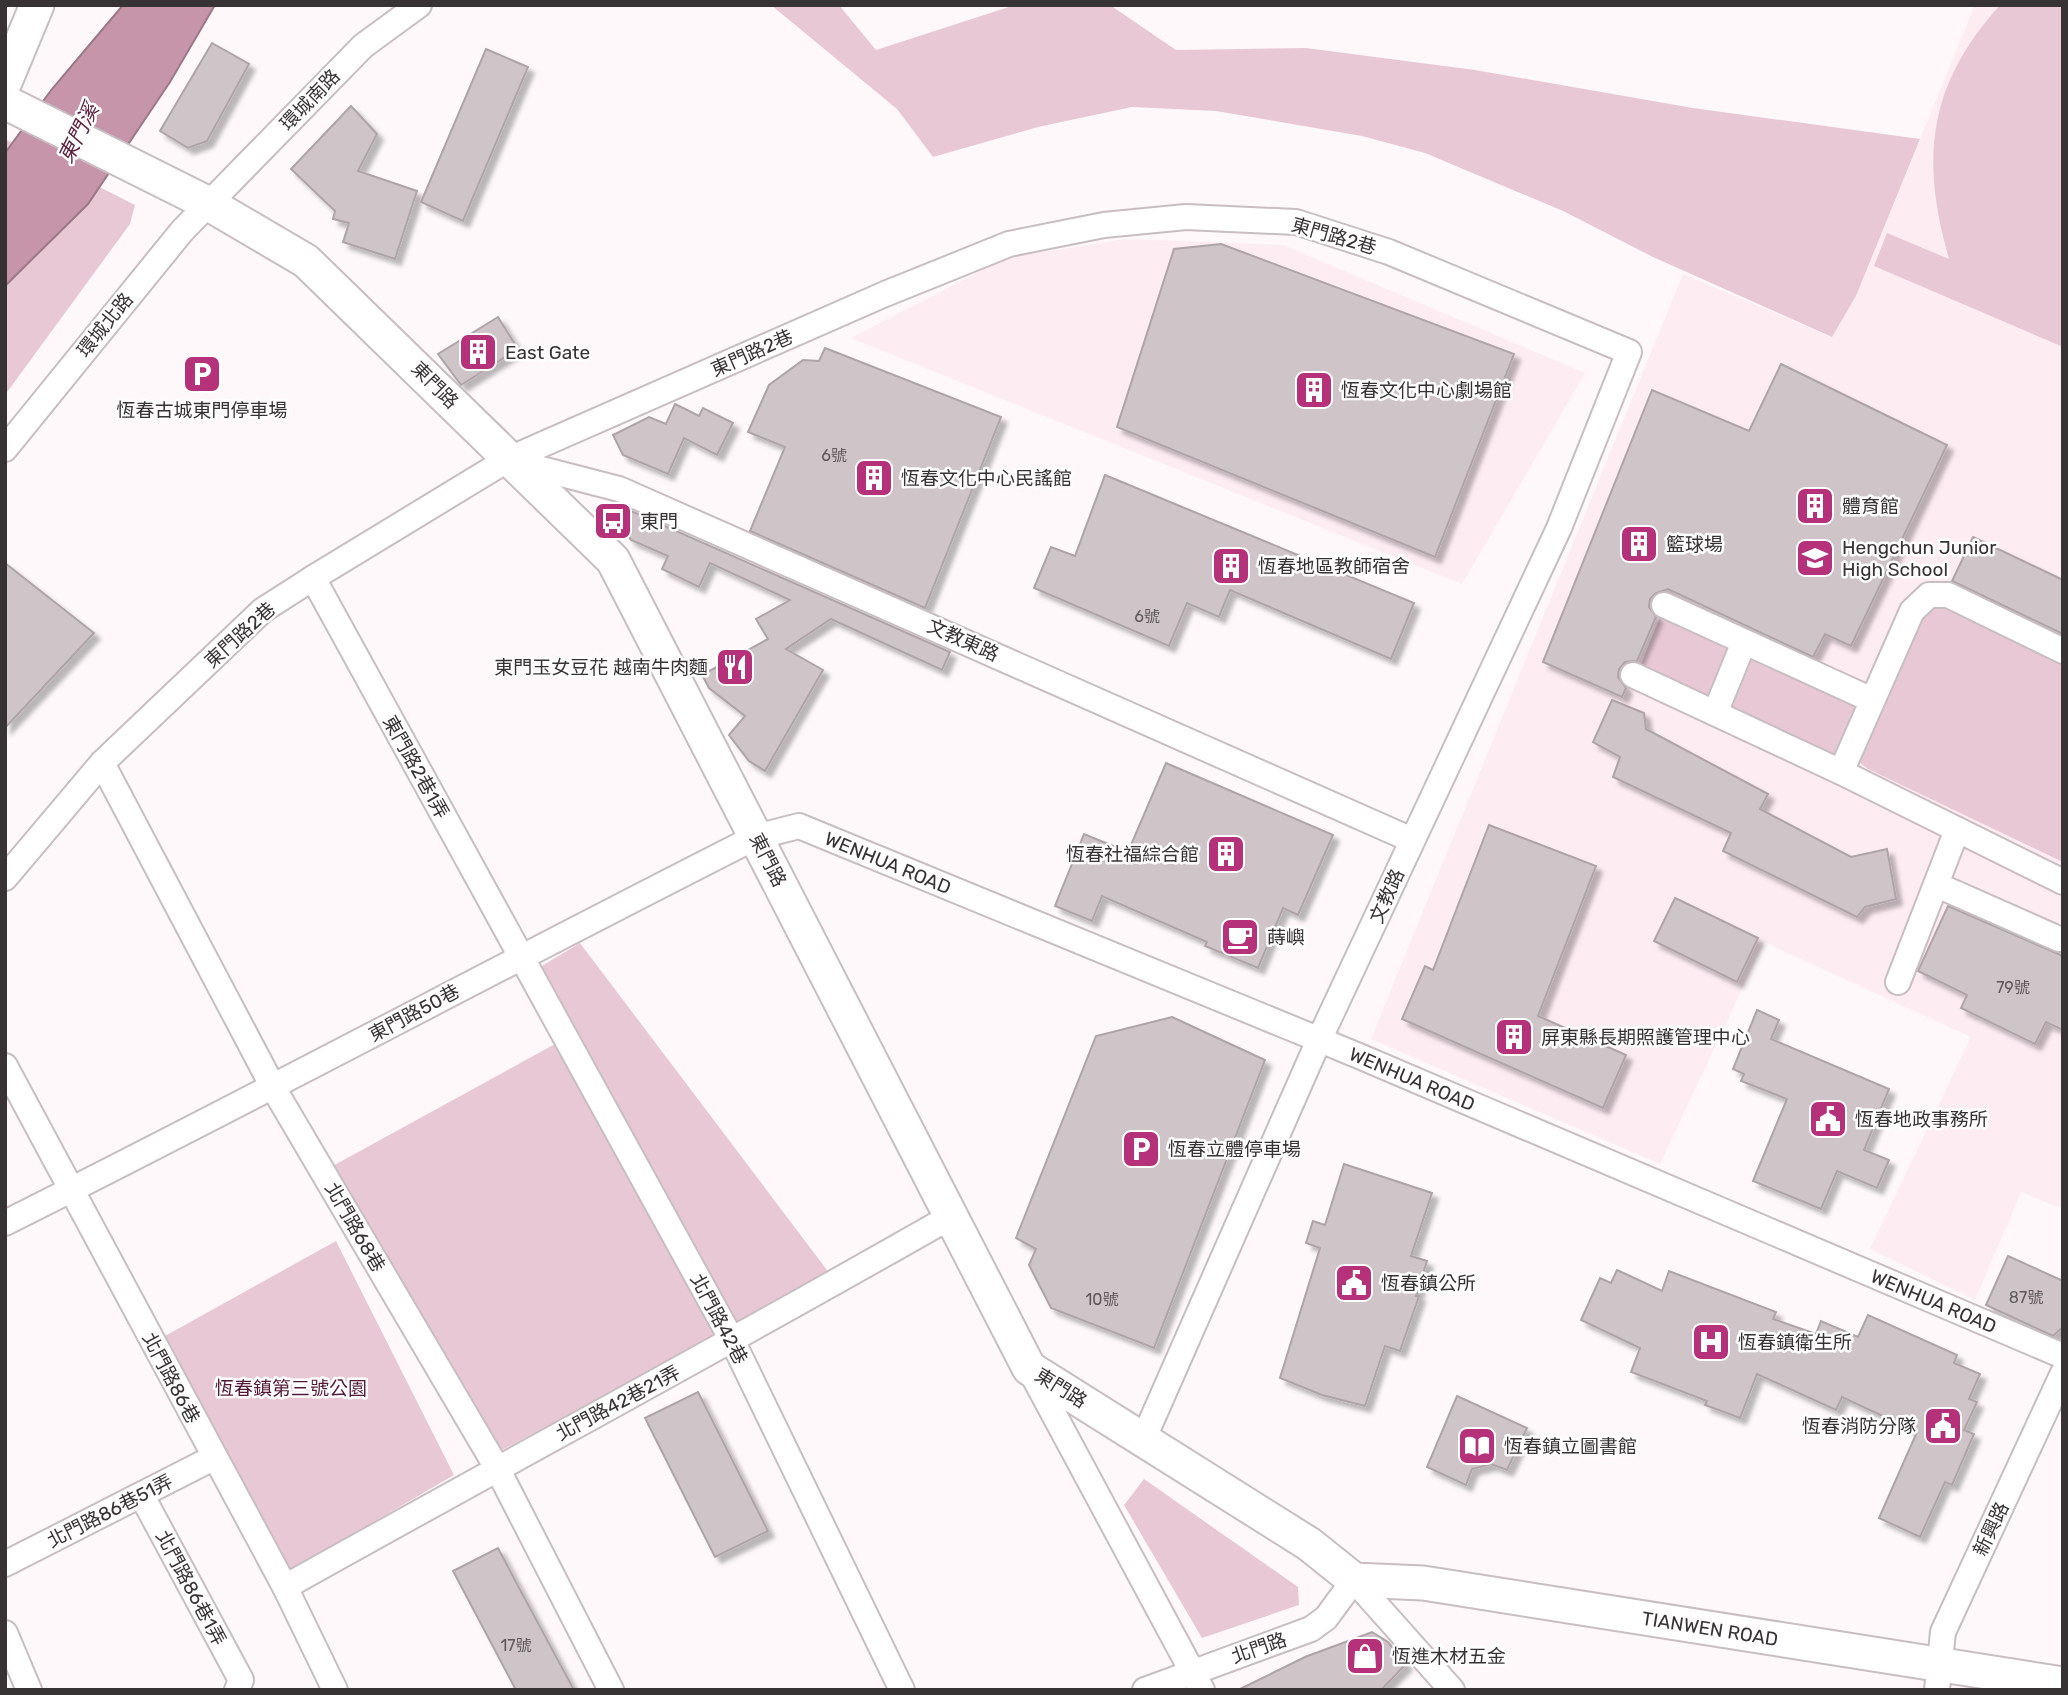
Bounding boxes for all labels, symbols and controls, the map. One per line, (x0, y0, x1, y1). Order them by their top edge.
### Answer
street label: 環城南路 (275, 65, 345, 135)
water label: 東門溪 (53, 97, 105, 167)
street label: 東門路2巷 (1289, 213, 1379, 259)
street label: 環城北路 (72, 288, 138, 362)
street label: 東門路2巷 (708, 325, 796, 381)
building icon: East Gate (457, 331, 499, 373)
place label: East Gate (505, 341, 590, 364)
parking icon: 恆春古城東門停車場 (181, 353, 223, 395)
street label: 東門路 (407, 357, 463, 413)
building icon: 恆春文化中心劇場館 (1293, 369, 1335, 411)
place label: 恆春文化中心劇場館 (1341, 379, 1512, 402)
place label: 恆春古城東門停車場 (116, 399, 288, 422)
house number: 6號 (821, 446, 847, 465)
building icon: 恆春文化中心民謠館 (853, 457, 895, 499)
place label: 恆春文化中心民謠館 (901, 467, 1072, 490)
building icon: 體育館 (1794, 485, 1836, 527)
place label: 體育館 (1842, 495, 1899, 518)
bus stop icon: 東門 (592, 500, 634, 542)
place label: 東門 (640, 510, 678, 533)
building icon: 籃球場 (1618, 523, 1660, 565)
place label: 籃球場 (1666, 533, 1723, 556)
place label: Hengchun Junior High School (1842, 536, 1997, 581)
school or university icon: Hengchun Junior High School (1794, 537, 1836, 579)
building icon: 恆春地區教師宿舍 (1210, 545, 1252, 587)
place label: 恆春地區教師宿舍 (1258, 555, 1410, 578)
street label: 東門路2巷 (200, 597, 280, 673)
house number: 6號 (1134, 607, 1160, 626)
street label: 文教東路 (924, 614, 1002, 666)
restaurant icon: 東門玉女豆花 越南牛肉麵 (714, 646, 756, 688)
place label: 東門玉女豆花 越南牛肉麵 (494, 656, 708, 679)
street label: 東門路2巷1弄 (378, 711, 454, 823)
street label: WENHUA ROAD (821, 826, 955, 899)
street label: 東門路 (745, 829, 791, 891)
building icon: 恆春社福綜合館 (1205, 833, 1247, 875)
place label: 恆春社福綜合館 (1066, 843, 1199, 866)
street label: 文教路 (1365, 865, 1409, 927)
cafe icon: 蒔嶼 (1219, 916, 1261, 958)
place label: 蒔嶼 (1267, 926, 1305, 949)
house number: 79號 (1996, 978, 2030, 997)
street label: 東門路50巷 (365, 980, 463, 1046)
building icon: 屏東縣長期照護管理中心 (1493, 1016, 1535, 1058)
place label: 屏東縣長期照護管理中心 (1541, 1026, 1750, 1049)
street label: WENHUA ROAD (1346, 1042, 1479, 1116)
public building icon: 恆春地政事務所 (1807, 1098, 1849, 1140)
place label: 恆春地政事務所 (1855, 1108, 1988, 1131)
parking icon: 恆春立體停車場 (1120, 1128, 1162, 1170)
place label: 恆春立體停車場 (1168, 1138, 1301, 1161)
street label: 北門路68巷 (320, 1178, 390, 1276)
public building icon: 恆春鎮公所 (1333, 1262, 1375, 1304)
street label: WENHUA ROAD (1867, 1264, 2000, 1338)
street label: 北門路42巷 (686, 1270, 752, 1368)
place label: 恆春鎮公所 (1381, 1272, 1476, 1295)
house number: 87號 (2009, 1288, 2043, 1307)
house number: 10號 (1085, 1290, 1119, 1309)
hospital icon: 恆春鎮衛生所 (1690, 1321, 1732, 1363)
street label: 北門路86巷 (137, 1329, 205, 1427)
place label: 恆春鎮衛生所 (1738, 1331, 1852, 1354)
street label: 北門路42巷21弄 (552, 1361, 684, 1445)
street label: 東門路 (1031, 1363, 1091, 1413)
park label: 恆春鎮第三號公園 (215, 1377, 367, 1400)
public building icon: 恆春消防分隊 (1922, 1405, 1964, 1447)
place label: 恆春消防分隊 (1802, 1415, 1916, 1438)
library icon: 恆春鎮立圖書館 (1456, 1425, 1498, 1467)
place label: 恆春鎮立圖書館 (1504, 1435, 1637, 1458)
street label: 北門路86巷51弄 (43, 1470, 177, 1552)
street label: 新興路 (1969, 1498, 2013, 1560)
street label: 北門路86巷1弄 (151, 1527, 231, 1649)
street label: TIANWEN ROAD (1640, 1606, 1780, 1650)
street label: 北門路 (1228, 1628, 1290, 1668)
shop icon: 恆進木材五金 (1344, 1635, 1386, 1677)
house number: 17號 (500, 1636, 532, 1655)
place label: 恆進木材五金 (1392, 1645, 1506, 1668)

